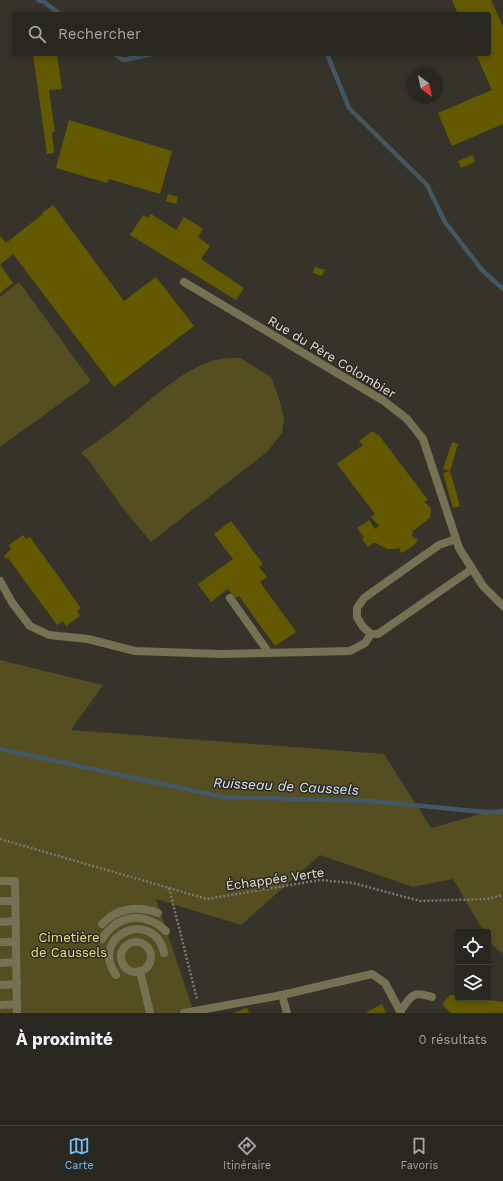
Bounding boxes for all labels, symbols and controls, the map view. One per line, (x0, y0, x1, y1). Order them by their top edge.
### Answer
search box (12, 12, 491, 56)
icon: search (26, 23, 48, 45)
text: Rechercher (58, 25, 141, 43)
north arrow (407, 68, 443, 104)
street label: Rue du Père Colombier (265, 313, 399, 401)
water label: Ruisseau de Caussels (213, 774, 359, 798)
street label: Échappée Verte (225, 864, 325, 893)
map controls (455, 929, 491, 1001)
button: locate (455, 929, 491, 965)
park label: Cimetière de Caussels (31, 930, 107, 960)
button: layers (455, 965, 491, 1001)
text: À proximité (16, 1029, 113, 1049)
text: 0 résultats (418, 1032, 487, 1047)
tab: Carte (65, 1135, 94, 1172)
tab: Itinéraire (223, 1135, 271, 1172)
tab: Favoris (401, 1135, 438, 1172)

